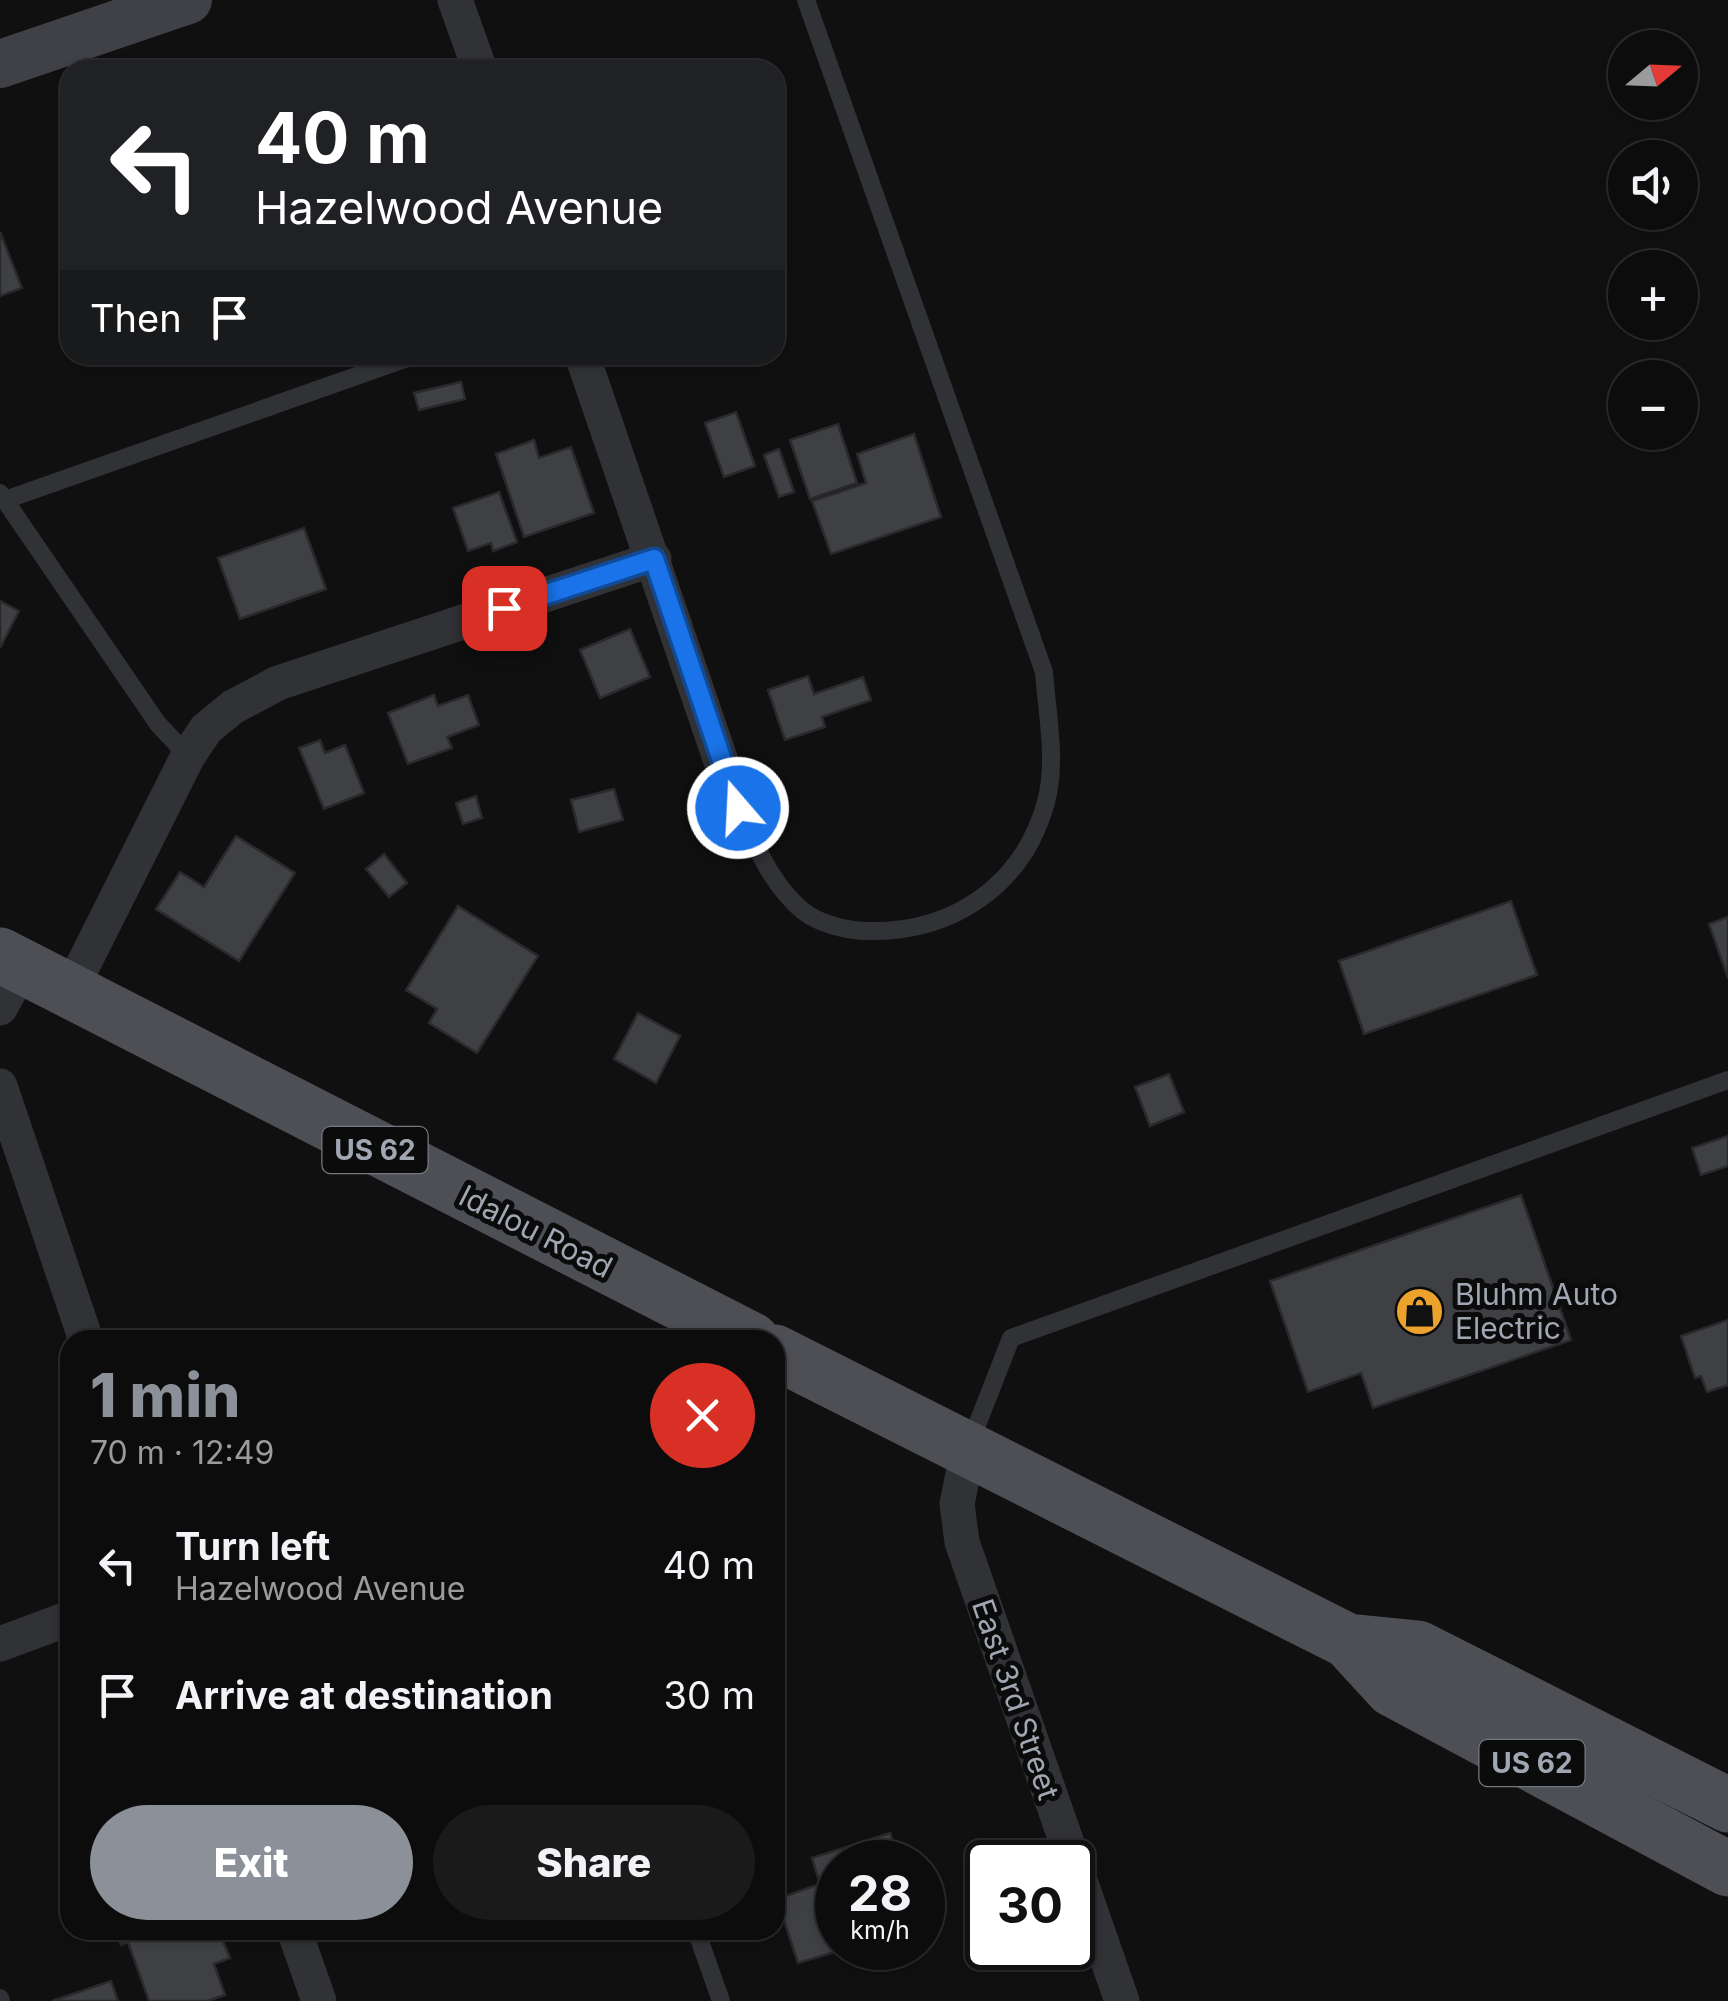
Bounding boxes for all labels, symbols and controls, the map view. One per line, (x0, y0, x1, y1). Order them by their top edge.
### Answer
north arrow (1608, 30, 1698, 120)
map controls (1608, 30, 1698, 450)
text: 40 m (255, 95, 430, 180)
icon: left (90, 100, 220, 230)
button: sound (1608, 140, 1698, 230)
text: Hazelwood Avenue (255, 180, 663, 235)
button: + (1608, 250, 1698, 340)
icon: arrive (202, 290, 257, 345)
text: Then (90, 295, 182, 341)
button: − (1608, 360, 1698, 450)
pin (462, 566, 547, 651)
icon: arrive (477, 581, 532, 636)
position arrow (686, 756, 790, 860)
road number: US 62 (322, 1127, 428, 1173)
street label: Idalou Road (453, 1177, 619, 1285)
place label: Bluhm Auto Electric (1455, 1276, 1618, 1346)
shop icon: Bluhm Auto Electric (1394, 1285, 1446, 1337)
text: 1 min (90, 1359, 240, 1431)
button: close (650, 1363, 755, 1468)
text: 70 m · 12:49 (90, 1433, 274, 1472)
text: Turn left (175, 1523, 330, 1569)
icon: left (90, 1538, 145, 1593)
text: 40 m (663, 1542, 755, 1588)
text: Hazelwood Avenue (175, 1569, 465, 1608)
street label: East 3rd Street (965, 1594, 1067, 1804)
icon: arrive (90, 1668, 145, 1723)
text: Arrive at destination (175, 1672, 553, 1718)
text: 30 m (664, 1672, 755, 1718)
road number: US 62 (1480, 1740, 1584, 1786)
button: Exit (90, 1805, 413, 1920)
button: Share (433, 1805, 755, 1920)
speed limit sign: 30 (965, 1840, 1095, 1970)
text: 28 (848, 1863, 912, 1923)
text: km/h (850, 1915, 910, 1945)

